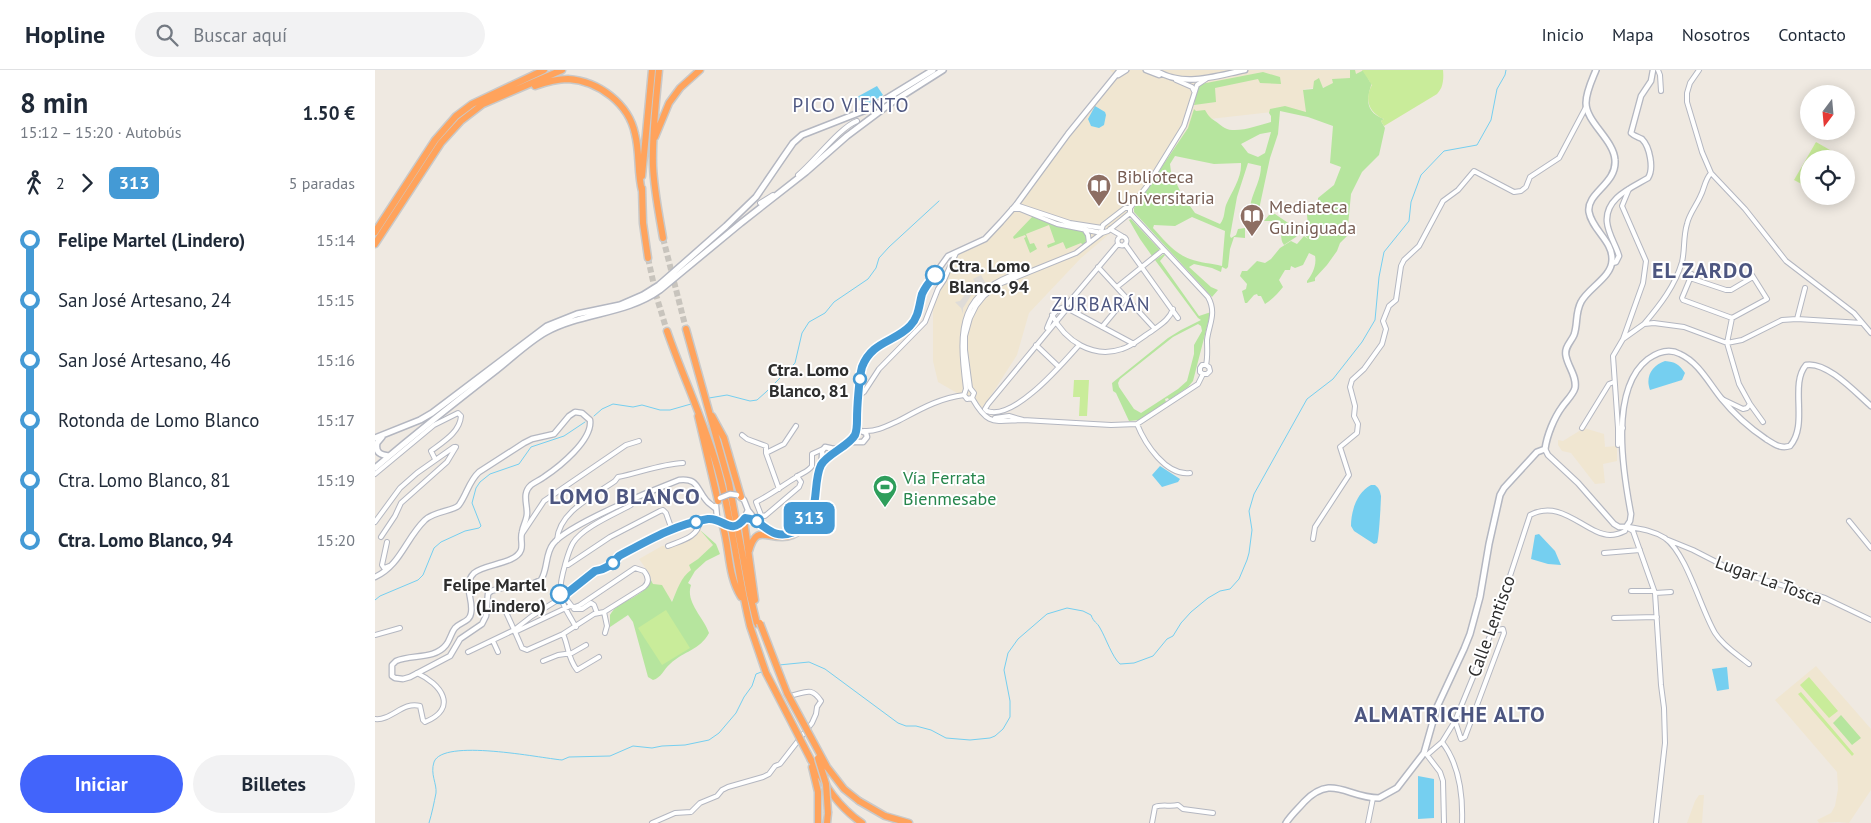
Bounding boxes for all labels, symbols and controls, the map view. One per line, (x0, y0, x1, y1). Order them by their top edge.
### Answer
search box (135, 12, 485, 57)
text: Hopline (25, 19, 105, 50)
icon: search (153, 21, 181, 49)
text: Buscar aquí (193, 23, 287, 47)
text: Inicio (1541, 23, 1584, 46)
text: Mapa (1612, 23, 1654, 46)
text: Nosotros (1682, 23, 1750, 46)
text: Contacto (1778, 23, 1846, 46)
text: 8 min (20, 84, 88, 121)
north arrow (1800, 85, 1855, 140)
map controls (1800, 85, 1855, 205)
district label: PICO VIENTO (793, 93, 909, 117)
text: 1.50 € (302, 101, 355, 125)
text: 15:12 – 15:20 · Autobús (20, 122, 181, 142)
button: locate (1800, 150, 1855, 205)
place label: Biblioteca Universitaria (1117, 165, 1214, 209)
icon: walk (20, 169, 48, 197)
icon: forward (73, 169, 101, 197)
text: 313 (119, 171, 149, 194)
text: 2 (56, 173, 65, 193)
text: 5 paradas (289, 173, 355, 193)
library icon: Biblioteca Universitaria (1086, 173, 1112, 207)
place label: Mediateca Guiniguada (1269, 195, 1356, 239)
library icon: Mediateca Guiniguada (1239, 203, 1265, 237)
text: Felipe Martel (Lindero) (58, 228, 245, 252)
text: 15:14 (317, 230, 355, 250)
place label: Ctra. Lomo Blanco, 94 (949, 254, 1030, 298)
district label: EL ZARDO (1652, 256, 1754, 284)
marker: Ctra. Lomo Blanco, 94 (925, 265, 945, 285)
text: San José Artesano, 24 (58, 288, 231, 312)
text: 15:15 (317, 290, 355, 310)
district label: ZURBARÁN (1052, 292, 1150, 316)
text: San José Artesano, 46 (58, 348, 231, 372)
text: 15:16 (317, 350, 355, 370)
place label: Ctra. Lomo Blanco, 81 (768, 358, 849, 402)
marker: Ctra. Lomo Blanco, 81 (853, 372, 867, 386)
text: Rotonda de Lomo Blanco (58, 408, 259, 432)
text: 15:17 (317, 410, 355, 430)
place label: Vía Ferrata Bienmesabe (902, 466, 996, 510)
text: Ctra. Lomo Blanco, 81 (58, 468, 231, 492)
text: 15:19 (317, 470, 355, 490)
sports icon: Vía Ferrata Bienmesabe (872, 474, 898, 508)
district label: LOMO BLANCO (549, 482, 701, 510)
line badge: 313 (780, 502, 838, 534)
text: 313 (794, 506, 824, 529)
unlabelled marker (750, 514, 764, 528)
unlabelled marker (689, 515, 703, 529)
text: Ctra. Lomo Blanco, 94 (58, 528, 233, 552)
text: 15:20 (317, 530, 355, 550)
street label: Lugar La Tosca (1712, 550, 1826, 610)
unlabelled marker (606, 556, 620, 570)
street label: Calle Lentisco (1462, 572, 1520, 680)
place label: Felipe Martel (Lindero) (443, 573, 547, 617)
marker: Felipe Martel (Lindero) (550, 584, 570, 604)
district label: ALMATRICHE ALTO (1354, 700, 1546, 728)
button: Iniciar (20, 755, 183, 813)
button: Billetes (193, 755, 355, 813)

